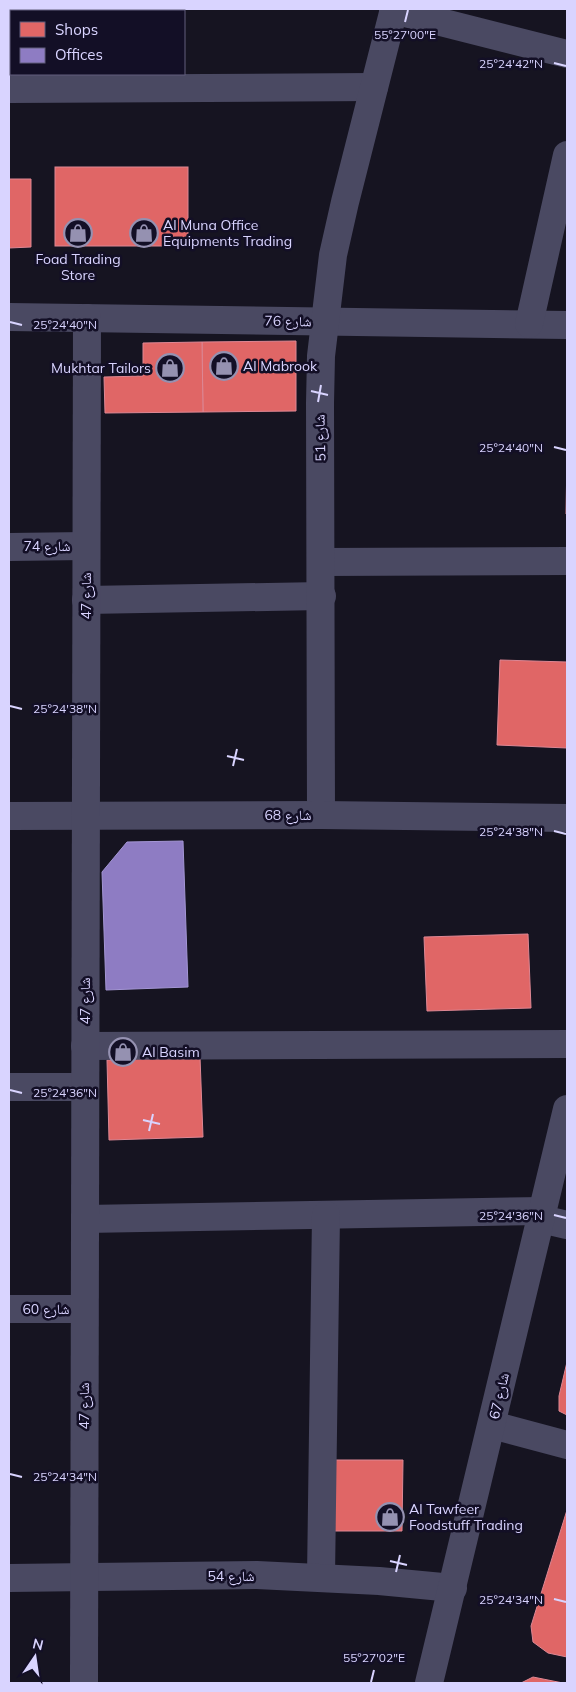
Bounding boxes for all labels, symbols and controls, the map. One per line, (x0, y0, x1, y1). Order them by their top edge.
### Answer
legend (10, 10, 185, 75)
text: Shops (55, 20, 98, 39)
text: 55°27'00"E (374, 27, 436, 42)
text: Offices (55, 45, 103, 64)
text: 25°24'42"N (479, 56, 543, 71)
place label: Al Muna Office Equipments Trading (163, 216, 292, 250)
shop icon: Foad Trading Store (63, 218, 93, 248)
shop icon: Al Muna Office Equipments Trading (129, 218, 159, 248)
place label: Foad Trading Store (35, 250, 121, 284)
street label: شارع 76 (264, 312, 312, 331)
text: 25°24'40"N (33, 317, 97, 332)
shop icon: Al Mabrook (209, 351, 239, 381)
shop icon: Mukhtar Tailors (155, 353, 185, 383)
place label: Al Mabrook (243, 357, 318, 375)
place label: Mukhtar Tailors (51, 359, 151, 377)
street label: شارع 51 (311, 414, 330, 462)
text: 25°24'40"N (479, 440, 543, 455)
street label: شارع 74 (23, 537, 71, 556)
street label: شارع 47 (77, 572, 96, 620)
text: 25°24'38"N (33, 701, 97, 716)
street label: شارع 68 (264, 806, 312, 825)
text: 25°24'38"N (479, 824, 543, 839)
street label: شارع 47 (76, 977, 95, 1025)
shop icon: Al Basim (108, 1037, 138, 1067)
place label: Al Basim (142, 1043, 200, 1061)
text: 25°24'36"N (33, 1085, 97, 1100)
text: 25°24'36"N (479, 1208, 543, 1223)
street label: شارع 60 (22, 1300, 70, 1319)
street label: شارع 67 (485, 1371, 514, 1421)
street label: شارع 47 (75, 1382, 94, 1430)
text: 25°24'34"N (33, 1469, 97, 1484)
place label: Al Tawfeer Foodstuff Trading (409, 1500, 523, 1534)
shop icon: Al Tawfeer Foodstuff Trading (375, 1502, 405, 1532)
street label: شارع 54 (207, 1567, 255, 1586)
text: 25°24'34"N (479, 1592, 543, 1607)
north arrow (10, 1632, 60, 1682)
text: N (31, 1634, 45, 1654)
text: 55°27'02"E (343, 1650, 405, 1665)

